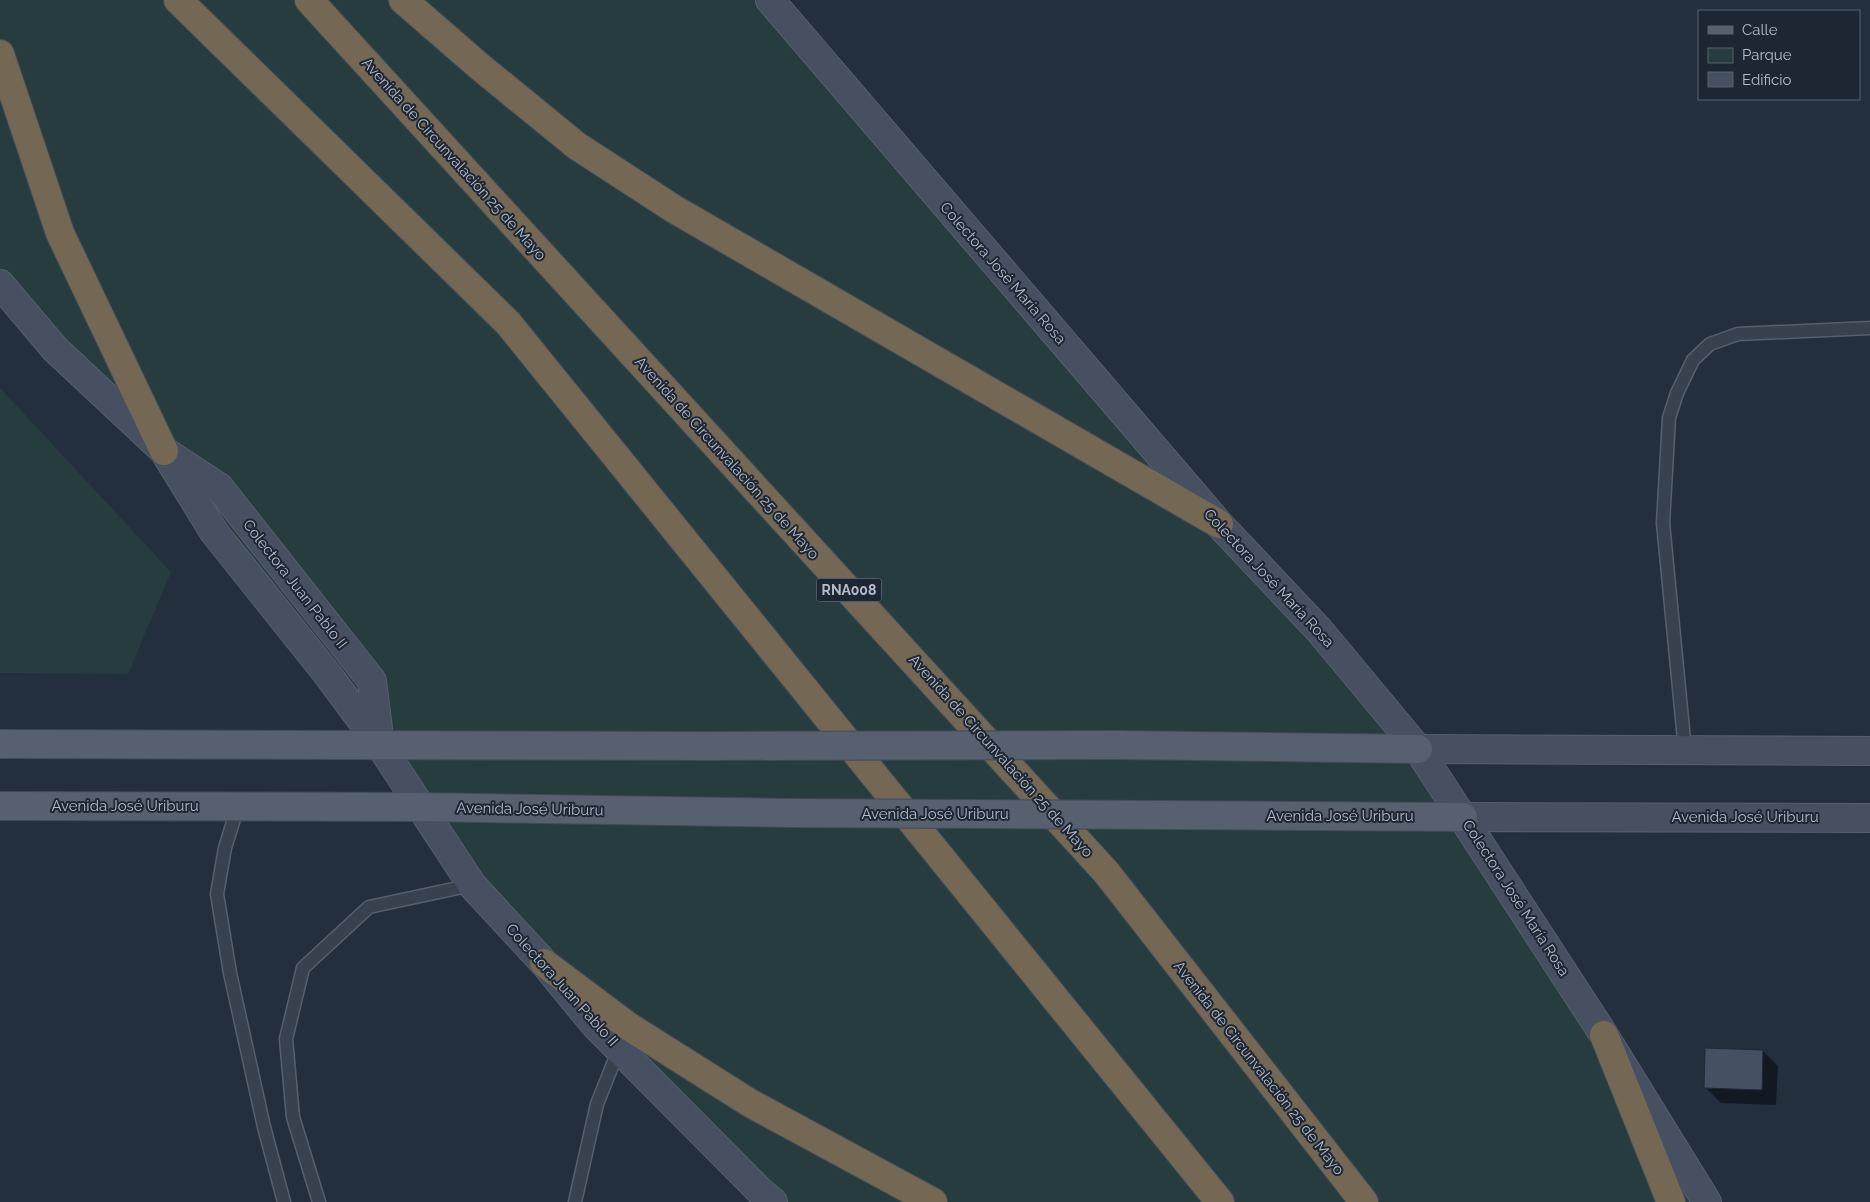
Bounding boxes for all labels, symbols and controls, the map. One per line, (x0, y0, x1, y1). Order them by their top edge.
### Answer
legend (1698, 10, 1860, 100)
text: Calle (1742, 21, 1778, 39)
text: Parque (1742, 46, 1792, 64)
street label: Avenida de Circunvalación 25 de Mayo (358, 54, 550, 264)
text: Edificio (1742, 71, 1792, 89)
street label: Colectora José María Rosa (936, 198, 1070, 348)
street label: Avenida de Circunvalación 25 de Mayo (631, 353, 823, 563)
street label: Colectora José María Rosa (1200, 505, 1338, 651)
street label: Colectora Juan Pablo II (239, 516, 351, 652)
road number: RNA008 (816, 578, 882, 602)
street label: Avenida de Circunvalación 25 de Mayo (905, 651, 1097, 861)
street label: Avenida José Uriburu (51, 797, 199, 815)
street label: Avenida José Uriburu (456, 799, 604, 819)
street label: Avenida José Uriburu (861, 805, 1009, 823)
street label: Avenida José Uriburu (1266, 807, 1414, 825)
street label: Avenida José Uriburu (1671, 808, 1819, 826)
street label: Colectora José María Rosa (1459, 817, 1573, 979)
street label: Colectora Juan Pablo II (502, 920, 622, 1050)
street label: Avenida de Circunvalación 25 de Mayo (1170, 957, 1348, 1179)

